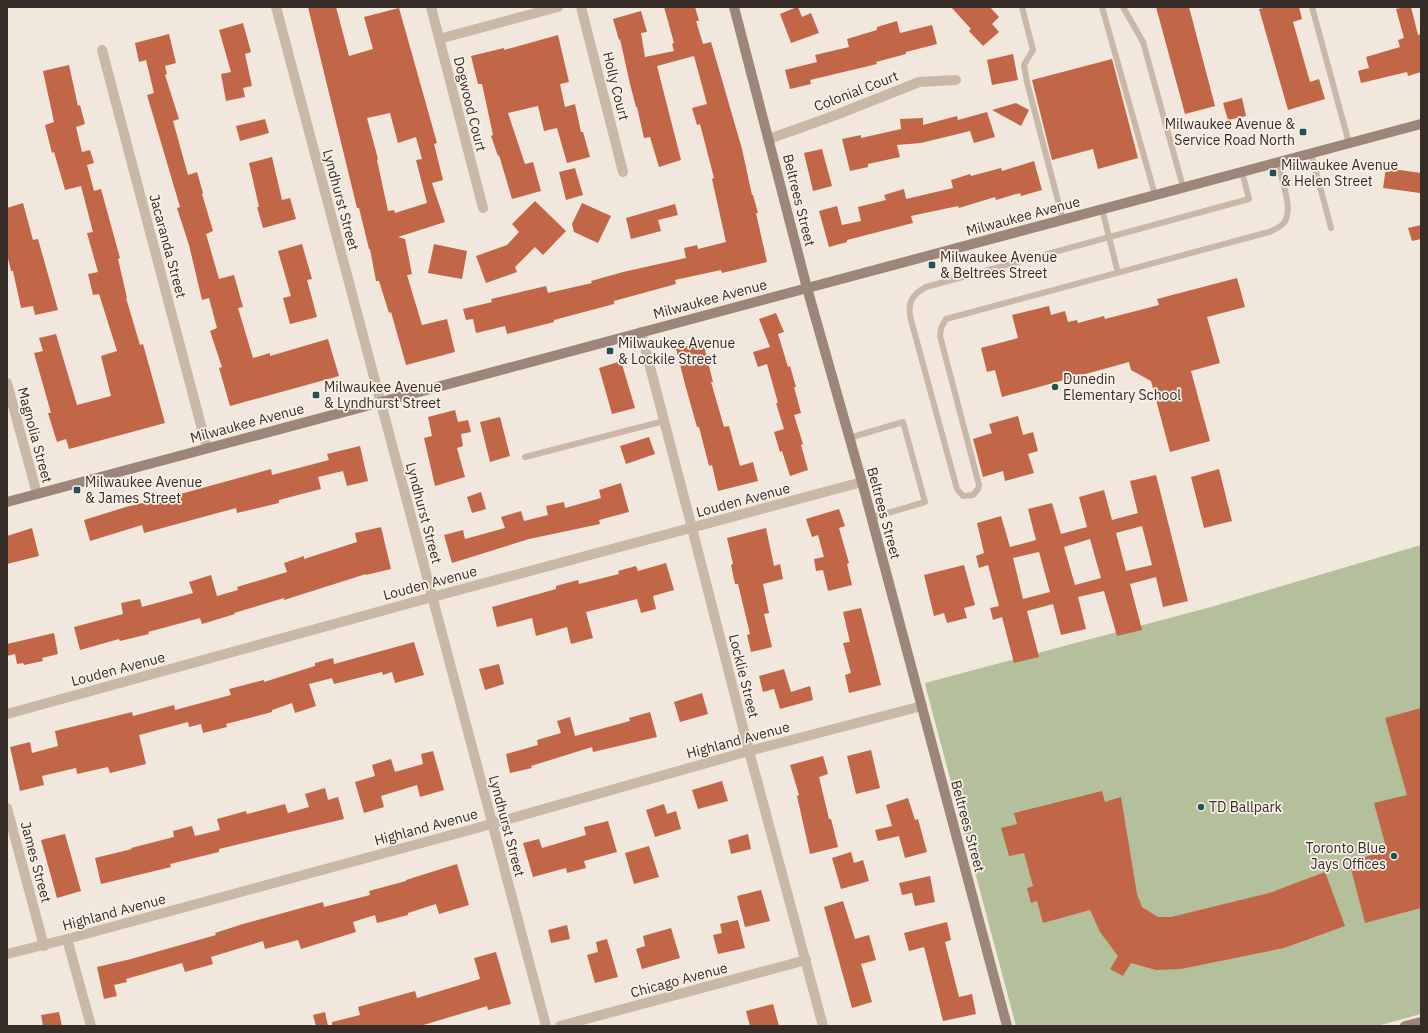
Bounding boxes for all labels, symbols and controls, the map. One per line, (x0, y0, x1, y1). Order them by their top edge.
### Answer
street label: Holly Court (599, 50, 633, 122)
street label: Dogwood Court (450, 55, 490, 153)
street label: Colonial Court (811, 67, 901, 115)
place label: Milwaukee Avenue & Service Road North (1165, 115, 1295, 149)
marker: Milwaukee Avenue & Service Road North (1298, 127, 1308, 137)
street label: Lyndhurst Street (319, 147, 363, 253)
street label: Beltrees Street (779, 152, 819, 248)
place label: Milwaukee Avenue & Helen Street (1281, 156, 1399, 190)
marker: Milwaukee Avenue & Helen Street (1268, 168, 1278, 178)
street label: Jacaranda Street (145, 192, 191, 300)
street label: Milwaukee Avenue (964, 192, 1082, 240)
place label: Milwaukee Avenue & Beltrees Street (940, 248, 1058, 282)
marker: Milwaukee Avenue & Beltrees Street (927, 260, 937, 270)
street label: Milwaukee Avenue (651, 275, 769, 323)
place label: Milwaukee Avenue & Lockile Street (618, 334, 736, 368)
marker: Milwaukee Avenue & Lockile Street (605, 346, 615, 356)
place label: Dunedin Elementary School (1063, 370, 1181, 404)
place label: Milwaukee Avenue & Lyndhurst Street (324, 378, 442, 412)
marker: Dunedin Elementary School (1050, 382, 1060, 392)
street label: Magnolia Street (14, 385, 56, 485)
marker: Milwaukee Avenue & Lyndhurst Street (311, 390, 321, 400)
street label: Milwaukee Avenue (188, 399, 306, 447)
street label: Lyndhurst Street (402, 460, 446, 566)
street label: Beltrees Street (863, 465, 905, 561)
place label: Milwaukee Avenue & James Street (85, 473, 203, 507)
street label: Louden Avenue (694, 479, 792, 521)
marker: Milwaukee Avenue & James Street (72, 485, 82, 495)
street label: Louden Avenue (381, 562, 479, 604)
street label: Locklie Street (725, 632, 763, 720)
street label: Louden Avenue (69, 648, 167, 690)
street label: Highland Avenue (684, 717, 792, 762)
street label: Lyndhurst Street (485, 773, 529, 879)
street label: Beltrees Street (947, 778, 989, 874)
place label: TD Ballpark (1209, 798, 1283, 816)
marker: TD Ballpark (1196, 802, 1206, 812)
street label: Highland Avenue (372, 804, 480, 849)
street label: James Street (17, 820, 55, 905)
place label: Toronto Blue Jays Offices (1306, 839, 1386, 873)
marker: Toronto Blue Jays Offices (1389, 851, 1399, 861)
street label: Highland Avenue (60, 889, 168, 934)
street label: Chicago Avenue (628, 958, 730, 1002)

